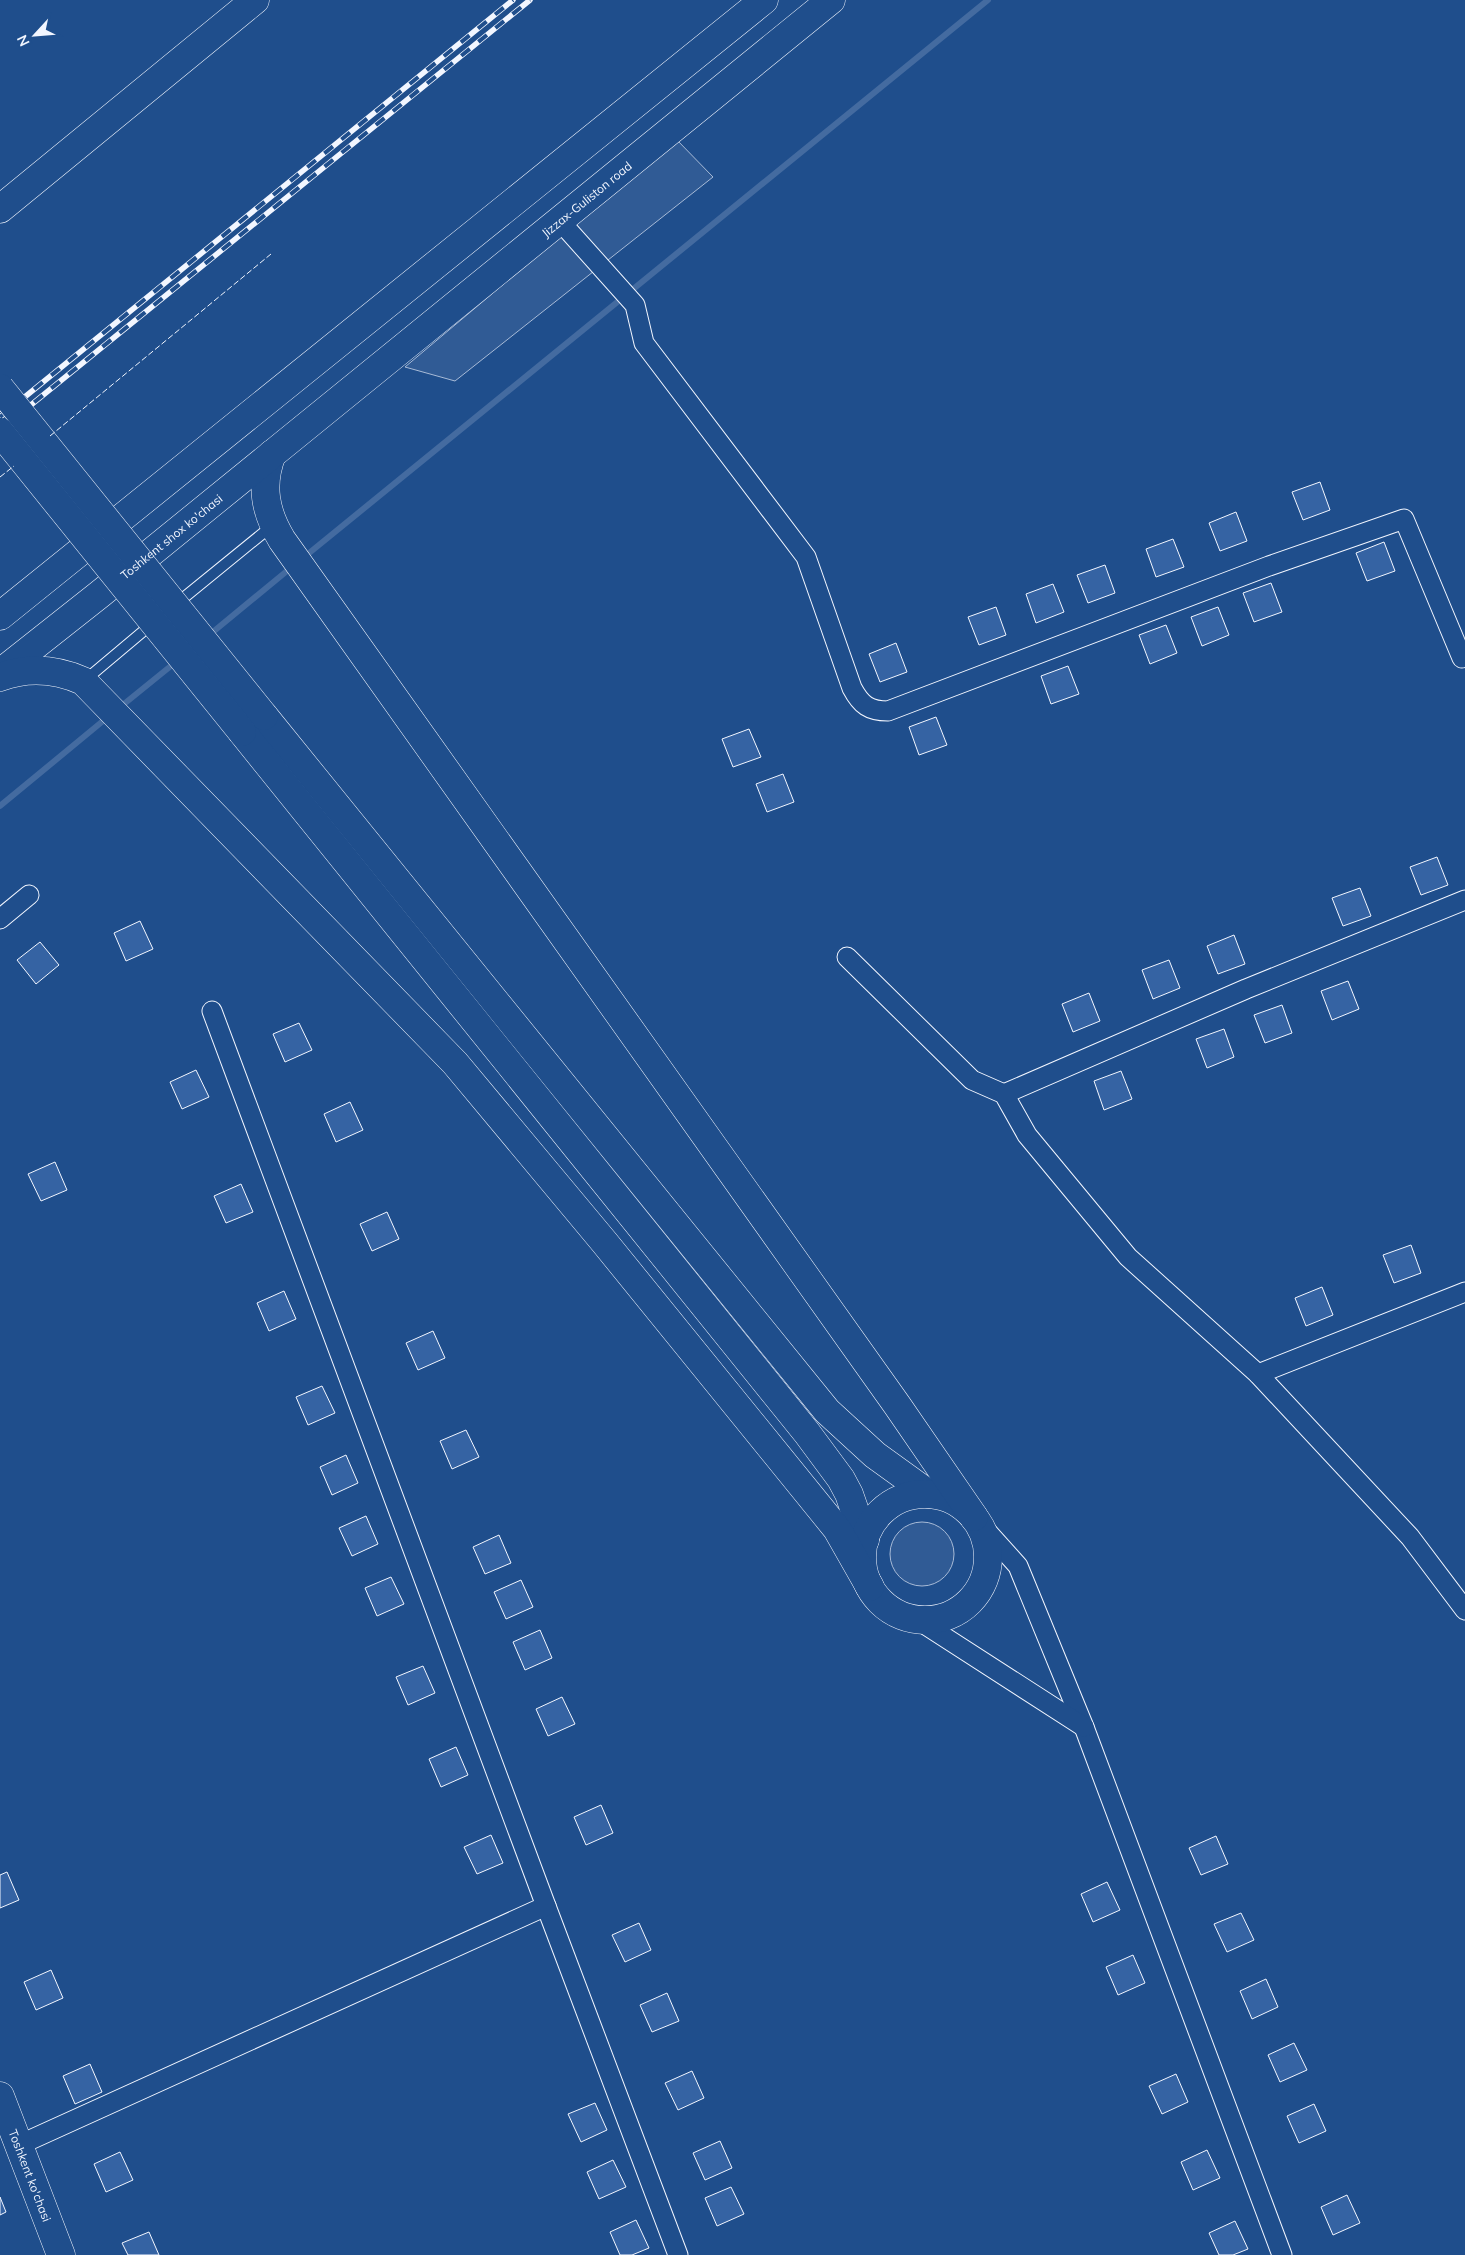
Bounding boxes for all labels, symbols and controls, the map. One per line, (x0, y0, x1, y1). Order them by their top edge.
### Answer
north arrow (10, 10, 60, 60)
text: N (13, 32, 34, 49)
street label: Jizzax-Guliston road (538, 158, 634, 240)
street label: Toshkent shox ko'chasi (117, 490, 225, 582)
street label: Toshkent ko'chasi (6, 2127, 55, 2224)

